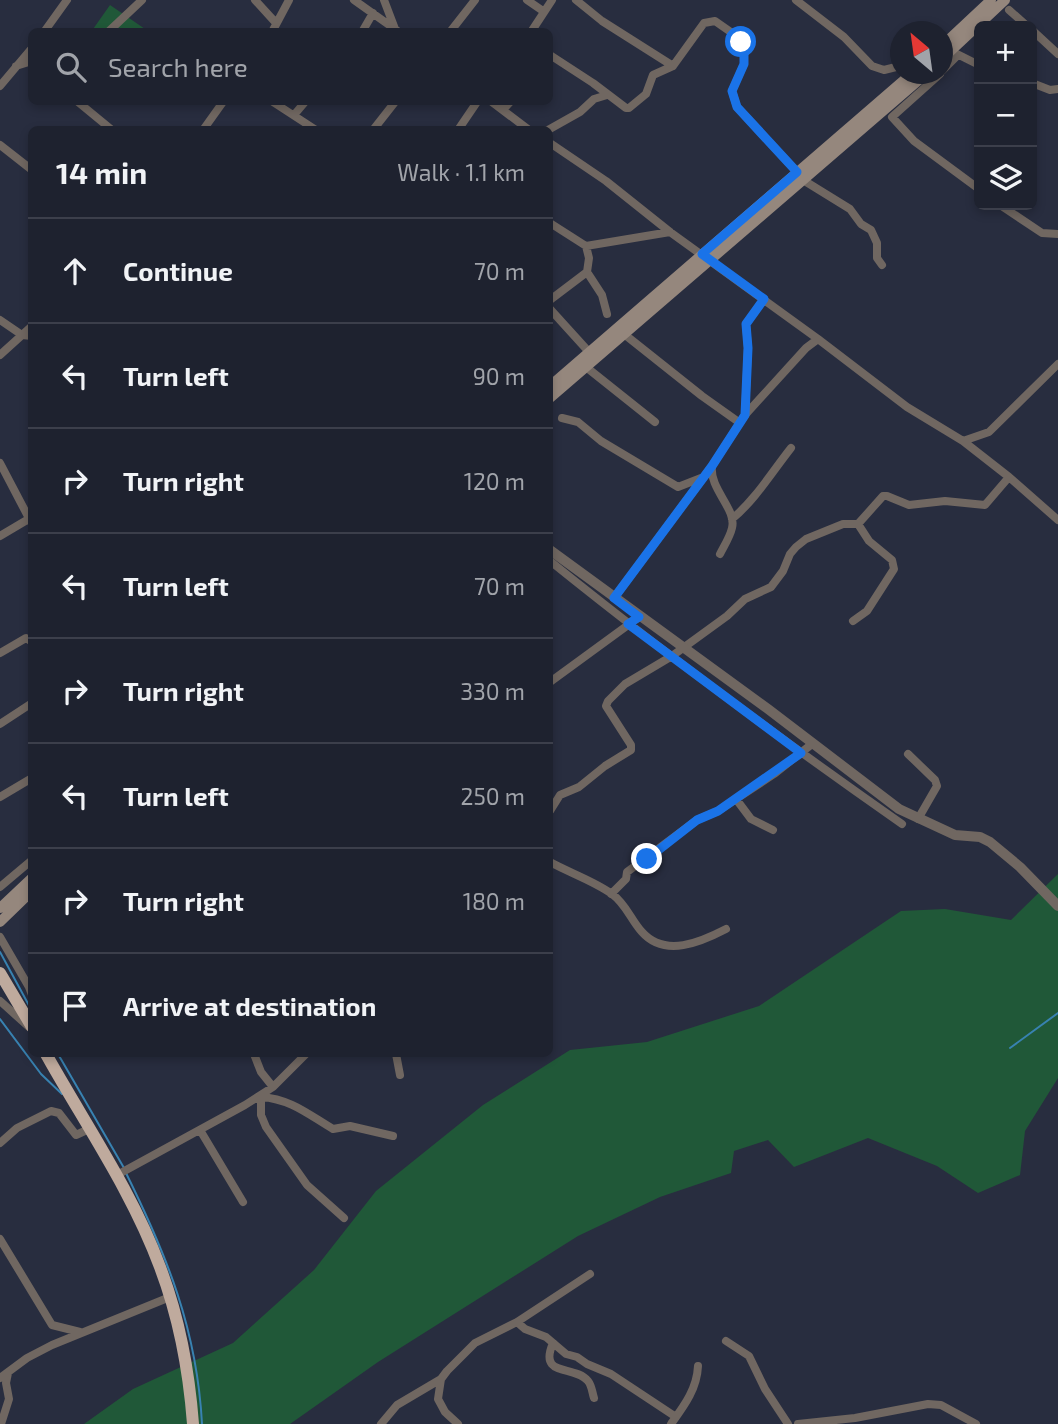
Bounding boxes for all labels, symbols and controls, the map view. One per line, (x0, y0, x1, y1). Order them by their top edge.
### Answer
north arrow (890, 21, 953, 84)
map controls (974, 21, 1037, 210)
button: + (974, 21, 1037, 84)
route start (725, 26, 756, 57)
search box (28, 28, 553, 105)
icon: search (52, 48, 90, 86)
text: Search here (108, 51, 248, 82)
button: − (974, 84, 1037, 147)
button: layers (974, 147, 1037, 210)
text: 14 min (56, 154, 147, 190)
text: Walk · 1.1 km (397, 158, 525, 186)
icon: ahead (56, 252, 94, 290)
text: Continue (123, 255, 233, 286)
text: 70 m (474, 257, 525, 285)
icon: left (56, 357, 94, 395)
text: Turn left (123, 360, 229, 391)
text: 90 m (473, 362, 525, 390)
icon: right (56, 462, 94, 500)
text: Turn right (123, 465, 244, 496)
text: 120 m (464, 467, 525, 495)
icon: left (56, 567, 94, 605)
text: Turn left (123, 570, 229, 601)
text: 70 m (474, 572, 525, 600)
icon: right (56, 672, 94, 710)
text: Turn right (123, 675, 244, 706)
text: 330 m (460, 677, 525, 705)
icon: left (56, 777, 94, 815)
text: Turn left (123, 780, 229, 811)
text: 250 m (461, 782, 525, 810)
route end (631, 843, 662, 874)
icon: right (56, 882, 94, 920)
text: Turn right (123, 885, 244, 916)
text: 180 m (463, 887, 525, 915)
icon: arrive (56, 987, 94, 1025)
text: Arrive at destination (123, 990, 376, 1021)

